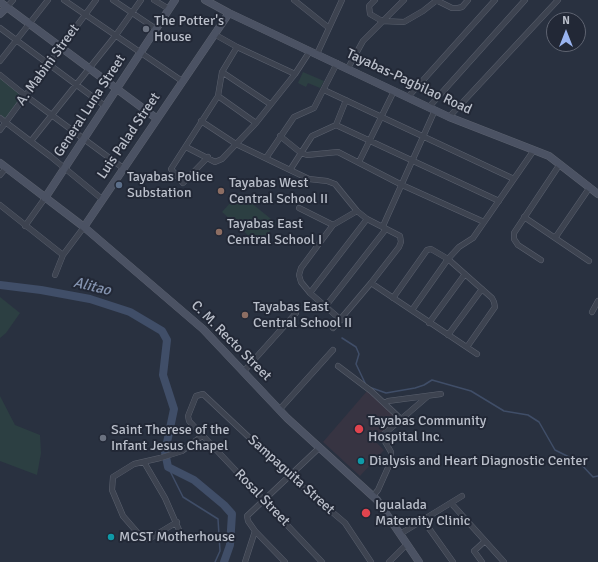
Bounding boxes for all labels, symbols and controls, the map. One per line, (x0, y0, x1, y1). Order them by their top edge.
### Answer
north arrow (546, 12, 586, 52)
place label: The Potter's House (154, 13, 224, 46)
text: N (562, 14, 570, 27)
street label: A. Mabini Street (13, 21, 83, 109)
marker: The Potter's House (141, 24, 151, 34)
street label: Tayabas-Pagbilao Road (344, 46, 474, 118)
street label: General Luna Street (51, 52, 129, 160)
street label: Luis Palad Street (94, 90, 164, 182)
place label: Tayabas Police Substation (127, 169, 213, 202)
place label: Tayabas West Central School II (229, 175, 328, 208)
marker: Tayabas Police Substation (114, 180, 124, 190)
marker: Tayabas West Central School II (216, 186, 226, 196)
place label: Tayabas East Central School I (227, 216, 322, 248)
marker: Tayabas East Central School I (214, 227, 224, 237)
water label: Alitao (71, 274, 113, 300)
street label: C. M. Recto Street (187, 297, 275, 385)
place label: Tayabas East Central School II (253, 299, 352, 332)
marker: Tayabas East Central School II (240, 310, 250, 320)
place label: Tayabas Community Hospital Inc. (368, 413, 486, 446)
place label: Saint Therese of the Infant Jesus Chapel (111, 422, 229, 454)
marker: Tayabas Community Hospital Inc. (353, 423, 365, 435)
street label: Sampaguita Street (244, 432, 338, 518)
marker: Saint Therese of the Infant Jesus Chapel (98, 433, 108, 443)
place label: Dialysis and Heart Diagnostic Center (369, 453, 588, 469)
marker: Dialysis and Heart Diagnostic Center (356, 456, 366, 466)
street label: Rosal Street (231, 466, 293, 530)
place label: Igualada Maternity Clinic (375, 497, 470, 530)
marker: Igualada Maternity Clinic (360, 507, 372, 519)
place label: MCST Motherhouse (119, 529, 235, 545)
marker: MCST Motherhouse (106, 532, 116, 542)

